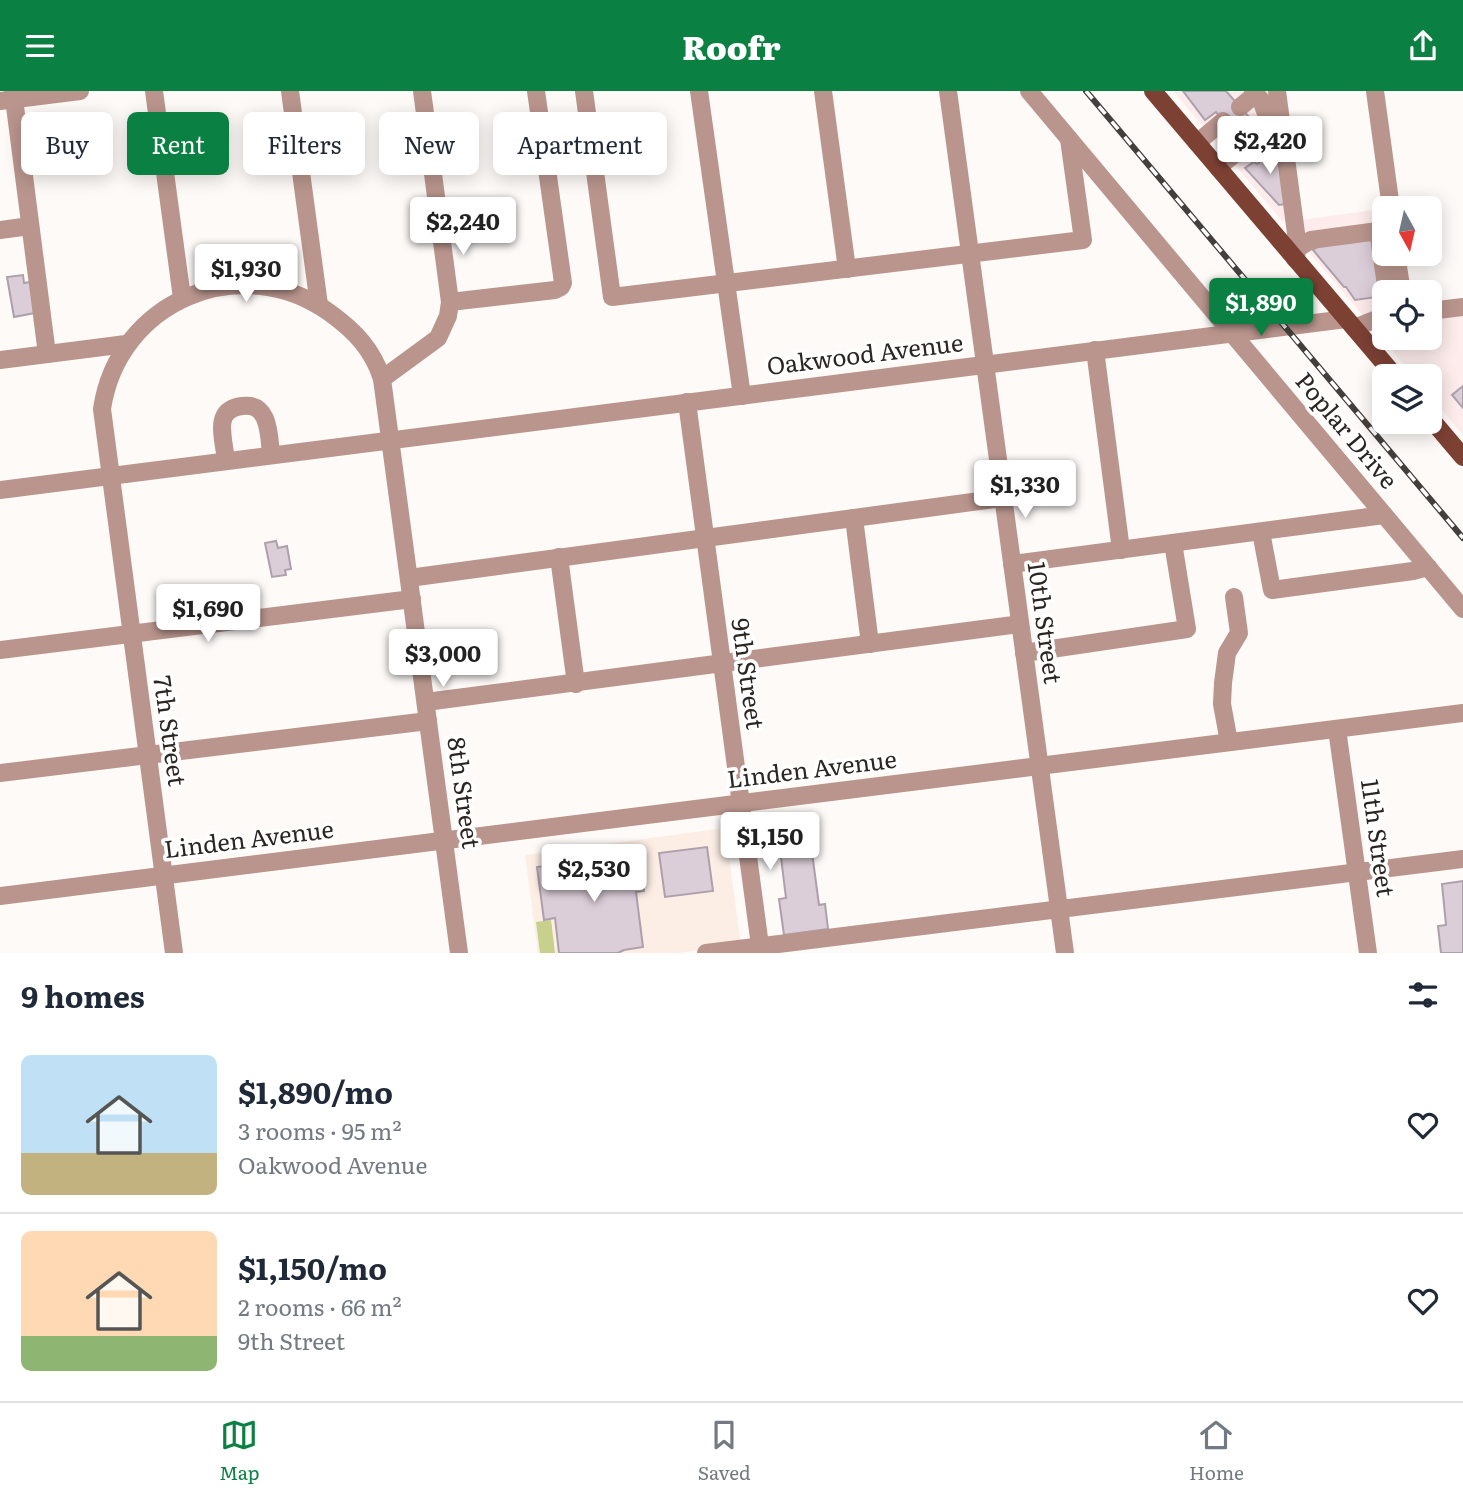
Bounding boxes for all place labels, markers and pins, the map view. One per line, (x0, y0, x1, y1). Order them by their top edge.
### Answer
pin: $2,420 (1213, 116, 1327, 176)
pin: $2,240 (406, 197, 520, 257)
pin: $1,930 (189, 245, 303, 304)
pin: $1,890 (1204, 279, 1318, 338)
pin: $1,330 (968, 461, 1082, 520)
pin: $1,690 (151, 585, 265, 644)
pin: $3,000 (386, 629, 500, 689)
pin: $1,150 (713, 813, 827, 872)
pin: $2,530 (537, 845, 651, 904)

